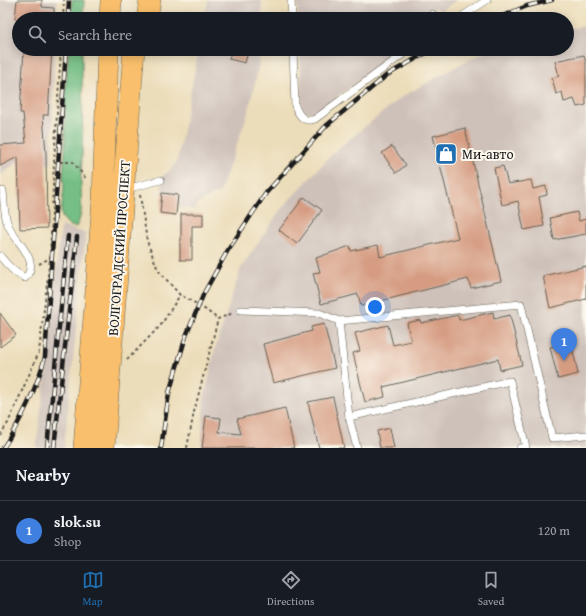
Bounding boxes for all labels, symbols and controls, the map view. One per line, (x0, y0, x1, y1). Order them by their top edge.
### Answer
search box (12, 12, 574, 56)
icon: search (26, 23, 48, 45)
text: Search here (58, 24, 132, 45)
shop icon: Ми-авто (433, 141, 459, 167)
place label: Ми-авто (462, 144, 514, 164)
street label: ВОЛГОГРАДСКИЙ ПРОСПЕКТ (103, 160, 135, 336)
your location (365, 297, 385, 317)
pin: 1 (551, 328, 577, 361)
text: Nearby (16, 462, 70, 487)
text: slok.su (54, 511, 101, 532)
text: 1 (26, 521, 32, 540)
text: 120 m (538, 521, 570, 540)
text: Shop (54, 532, 81, 551)
tab: Map (82, 569, 104, 609)
tab: Directions (267, 569, 314, 609)
tab: Saved (478, 569, 504, 609)

